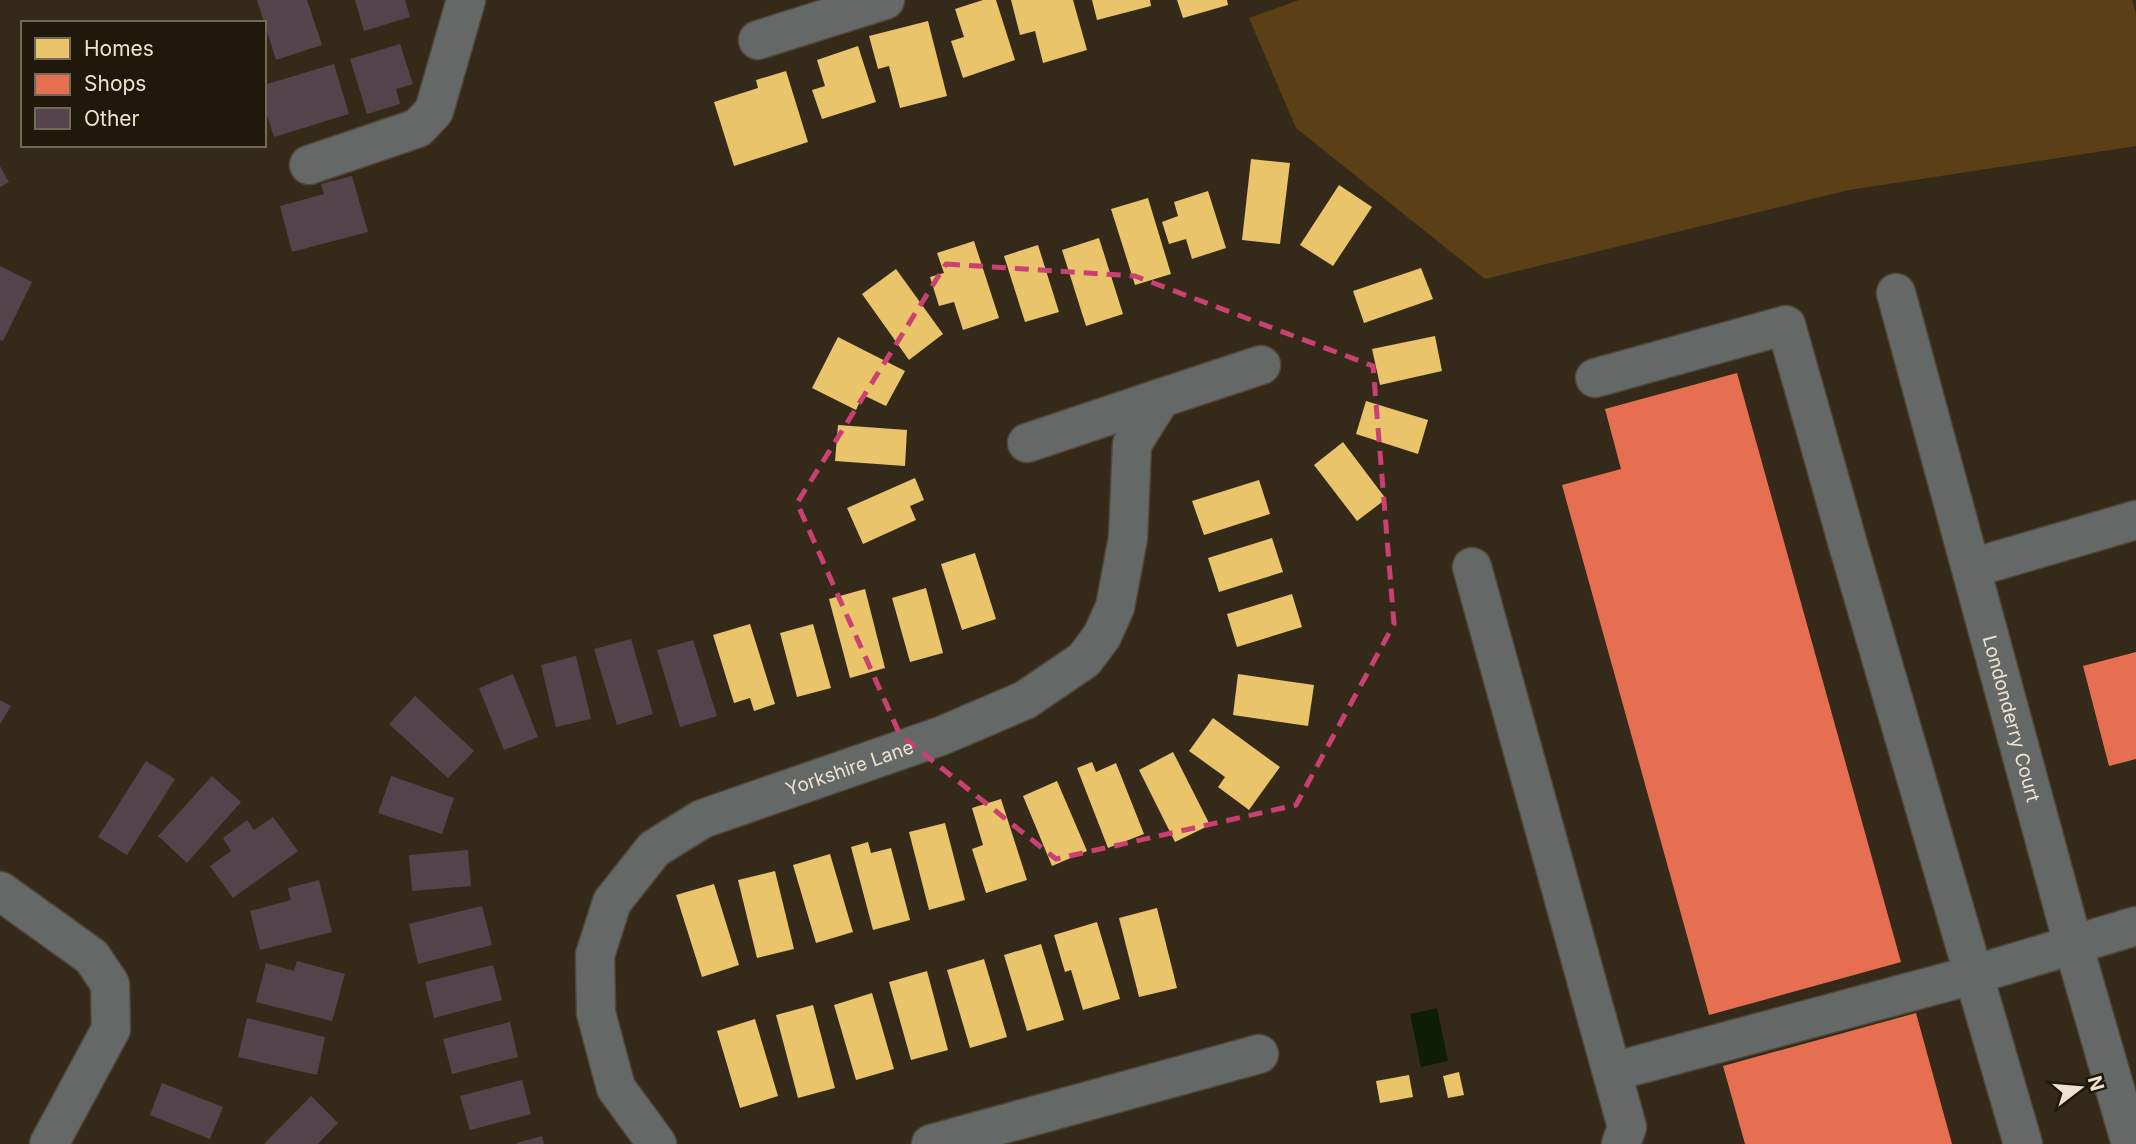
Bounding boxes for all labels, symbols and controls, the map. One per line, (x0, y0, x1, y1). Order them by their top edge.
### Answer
legend (21, 21, 266, 147)
text: Homes (84, 36, 154, 61)
text: Shops (84, 71, 146, 96)
text: Other (84, 106, 140, 131)
street label: Londonderry Court (1978, 633, 2045, 804)
street label: Yorkshire Lane (783, 735, 916, 801)
north arrow (2045, 1053, 2115, 1123)
text: N (2083, 1073, 2109, 1094)

